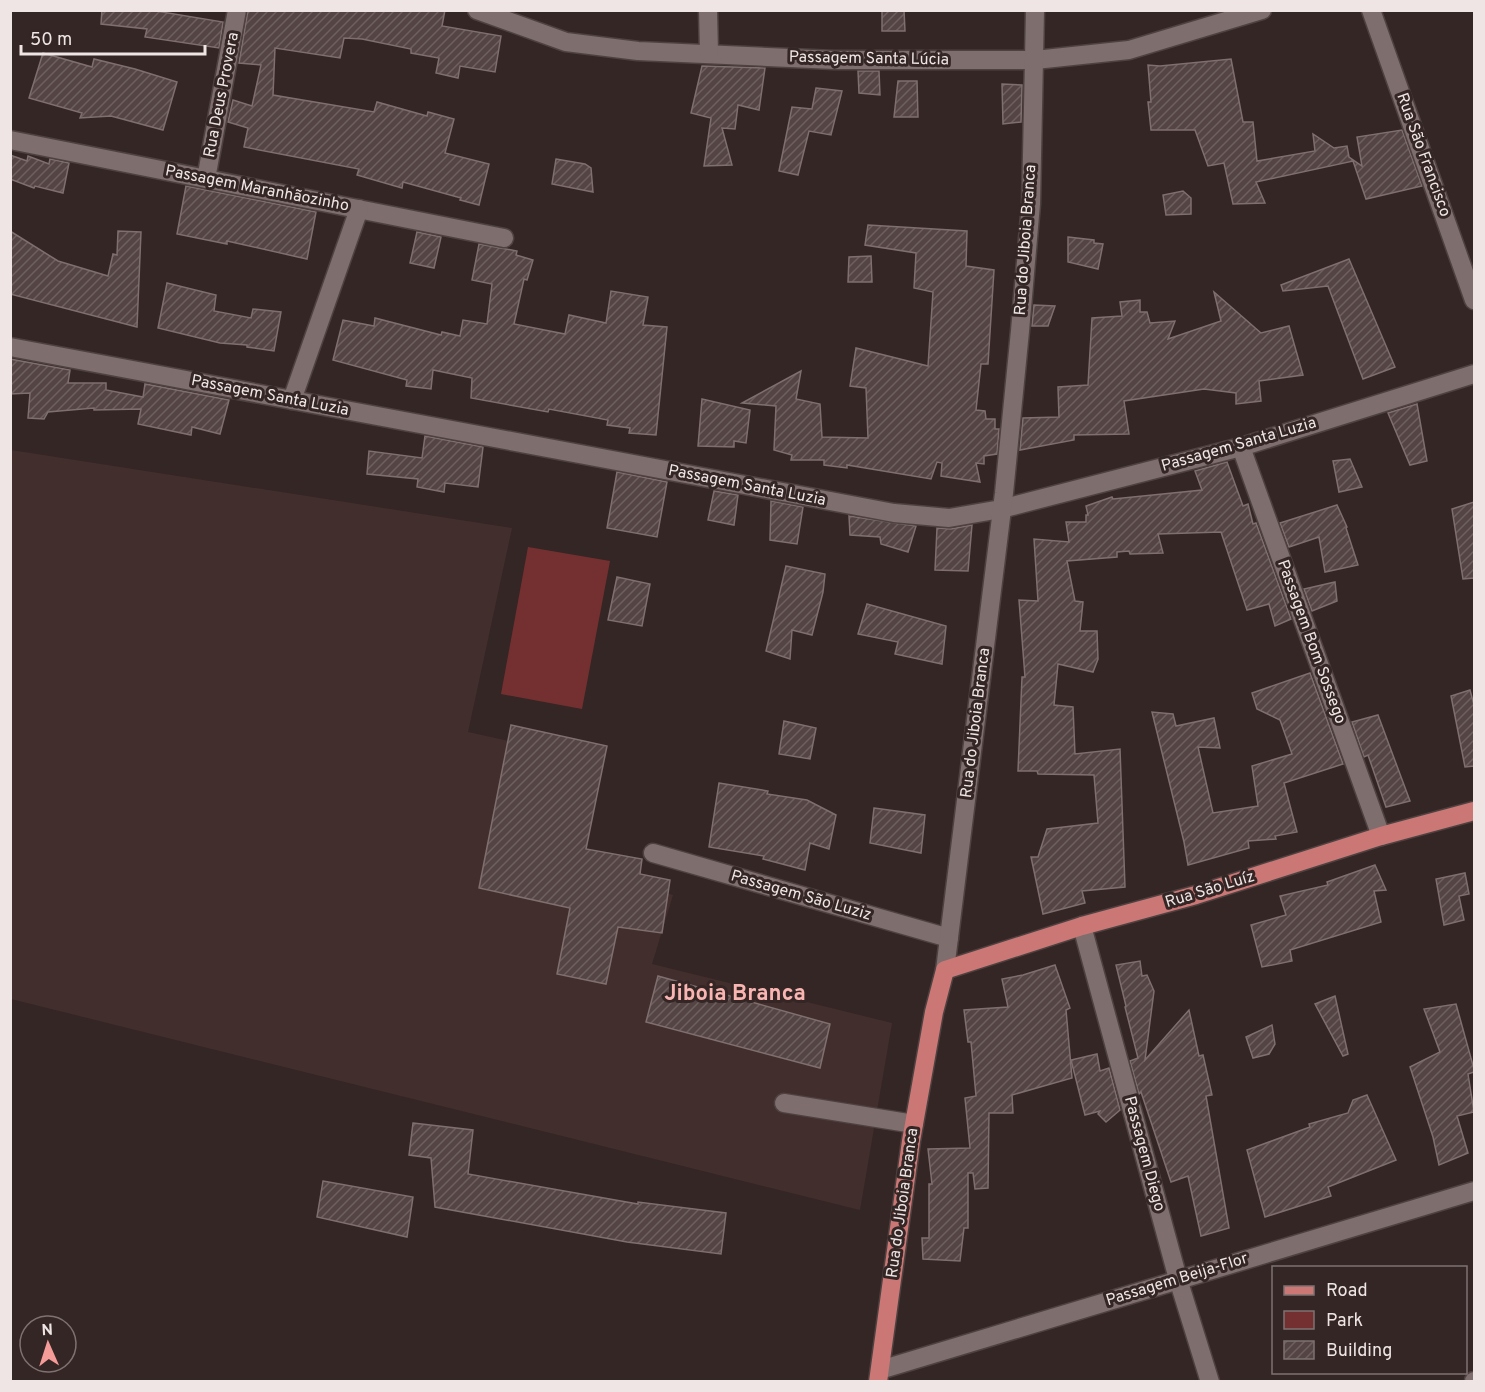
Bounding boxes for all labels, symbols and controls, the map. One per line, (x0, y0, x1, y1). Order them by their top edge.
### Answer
scale bar (21, 18, 206, 56)
text: 50 m (30, 29, 72, 52)
street label: Rua Deus Provera (200, 31, 244, 159)
street label: Passagem Santa Lúcia (789, 48, 949, 70)
street label: Rua São Francisco (1391, 90, 1455, 220)
street label: Passagem Maranhãozinho (163, 161, 351, 217)
street label: Rua do Jiboia Branca (1011, 164, 1041, 316)
street label: Passagem Santa Luzia (189, 371, 351, 421)
street label: Passagem Santa Luzia (1159, 413, 1319, 477)
street label: Passagem Santa Luzia (666, 461, 828, 511)
street label: Passagem Bom Sossego (1272, 557, 1350, 727)
street label: Rua do Jiboia Branca (957, 647, 995, 799)
street label: Passagem São Luziz (728, 866, 874, 926)
street label: Rua São Luíz (1163, 867, 1257, 913)
district label: Jiboia Branca (664, 981, 806, 1008)
street label: Passagem Diego (1119, 1094, 1169, 1214)
street label: Rua do Jiboia Branca (883, 1127, 923, 1279)
street label: Passagem Beija-Flor (1104, 1249, 1250, 1311)
legend (1272, 1266, 1467, 1374)
text: Road (1326, 1280, 1368, 1303)
text: Park (1326, 1310, 1363, 1333)
north arrow (18, 1314, 78, 1374)
text: N (41, 1321, 54, 1341)
text: Building (1326, 1340, 1392, 1363)

